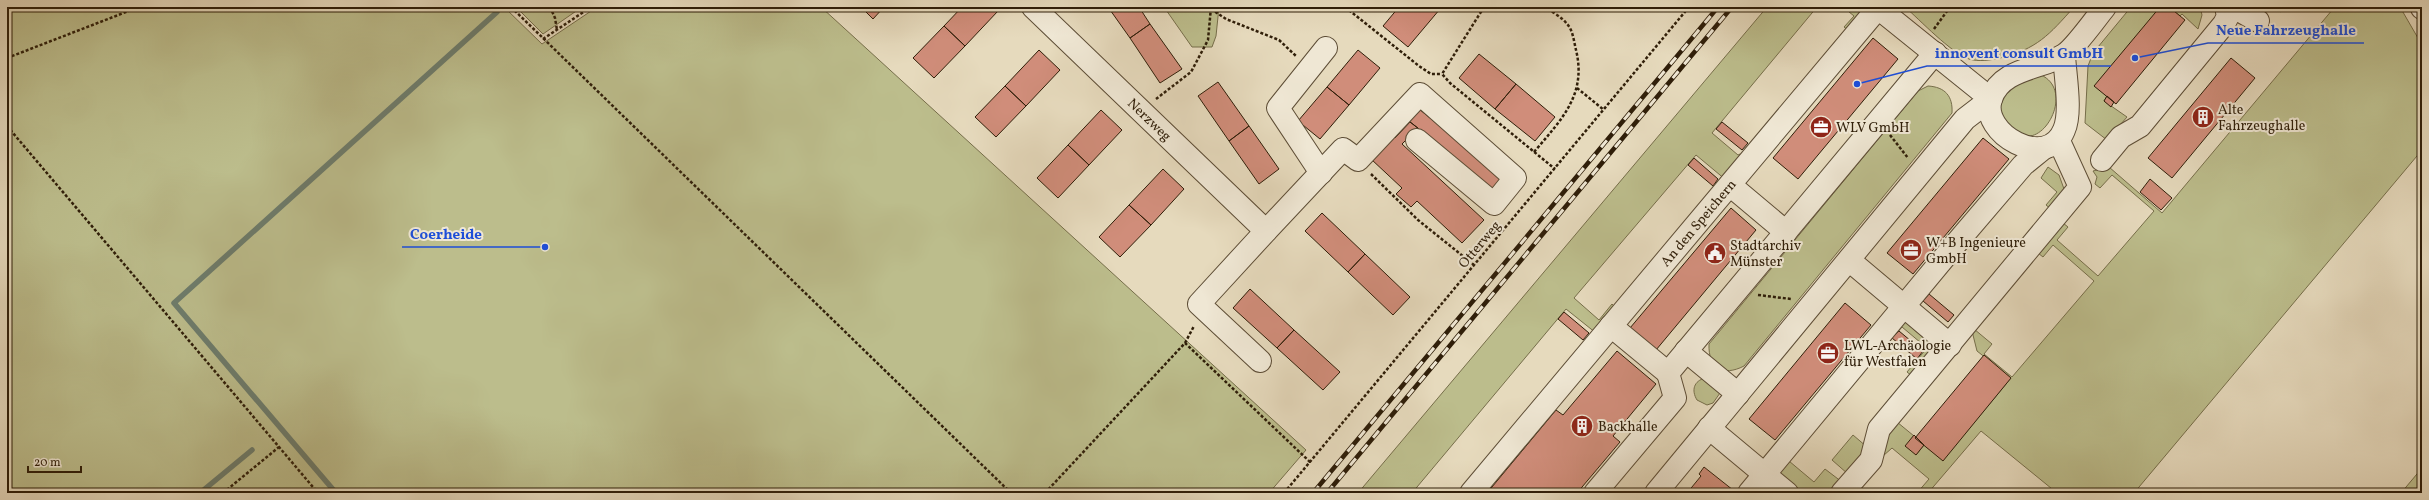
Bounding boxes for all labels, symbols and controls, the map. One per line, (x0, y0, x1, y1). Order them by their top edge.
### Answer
callout: Neue Fahrzeughalle (2208, 16, 2364, 43)
text: Neue Fahrzeughalle (2216, 21, 2356, 42)
callout: innovent consult GmbH (1927, 39, 2111, 66)
text: innovent consult GmbH (1935, 44, 2104, 65)
street label: Nerzweg (1123, 95, 1175, 146)
place label: Alte Fahrzeughalle (2218, 101, 2306, 136)
building icon: Alte Fahrzeughalle (2190, 104, 2216, 130)
office icon: WLV GmbH (1808, 114, 1834, 140)
place label: WLV GmbH (1836, 119, 1909, 138)
street label: An den Speichern (1657, 176, 1741, 271)
street label: Otterweg (1455, 217, 1506, 273)
callout: Coerheide (402, 220, 490, 247)
text: Coerheide (410, 225, 482, 246)
place label: W+B Ingenieure GmbH (1926, 234, 2026, 269)
place label: Stadtarchiv Münster (1730, 237, 1802, 272)
office icon: W+B Ingenieure GmbH (1898, 237, 1924, 263)
public building icon: Stadtarchiv Münster (1702, 240, 1728, 266)
place label: LWL-Archäologie für Westfalen (1844, 337, 1952, 372)
office icon: LWL-Archäologie für Westfalen (1815, 340, 1841, 366)
building icon: Backhalle (1569, 413, 1595, 439)
place label: Backhalle (1598, 418, 1658, 437)
scale bar (28, 448, 81, 474)
text: 20 m (34, 455, 61, 471)

